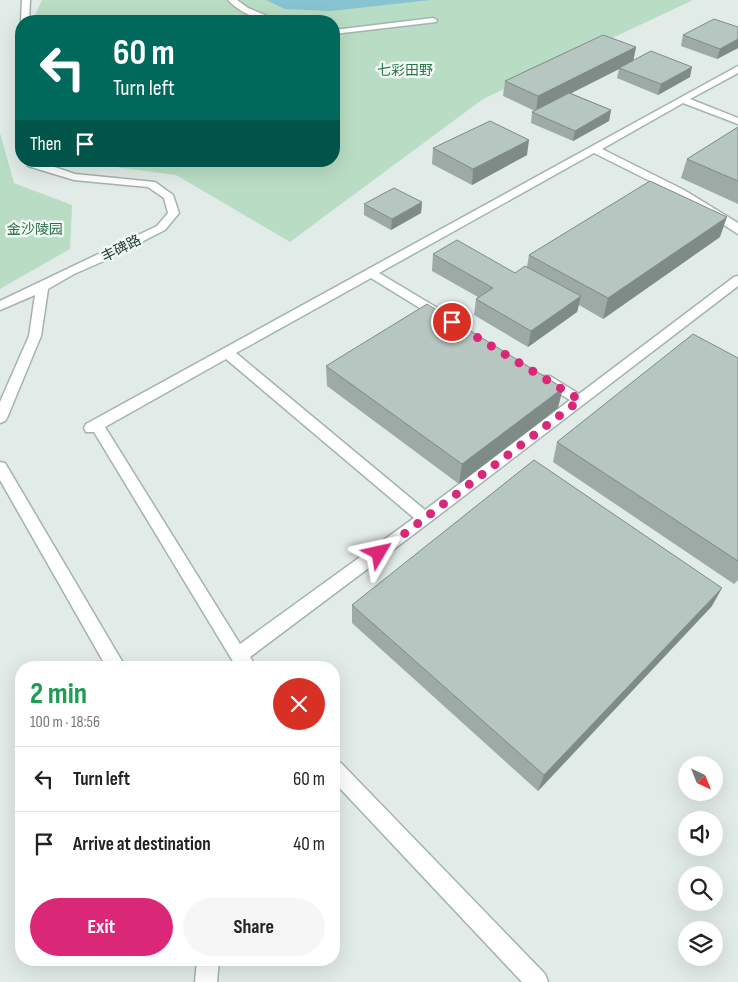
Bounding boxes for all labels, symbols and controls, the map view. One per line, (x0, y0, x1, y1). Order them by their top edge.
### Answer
text: 60 m (113, 32, 175, 75)
icon: left (30, 35, 95, 100)
park label: 七彩田野 (377, 62, 433, 79)
text: Turn left (113, 75, 175, 102)
icon: arrive (71, 130, 99, 158)
text: Then (30, 133, 61, 156)
park label: 金沙陵园 (7, 221, 63, 238)
street label: 丰碑路 (99, 231, 144, 266)
pin (431, 301, 473, 343)
icon: arrive (438, 308, 466, 336)
position arrow (352, 526, 404, 578)
text: 2 min (30, 676, 87, 712)
button: close (273, 678, 325, 730)
text: 100 m · 18:56 (30, 713, 100, 732)
north arrow (678, 756, 722, 801)
map controls (678, 756, 723, 966)
icon: left (30, 765, 58, 793)
text: Turn left (73, 768, 130, 791)
text: 60 m (293, 768, 325, 791)
button: sound (678, 811, 723, 856)
icon: arrive (30, 830, 58, 858)
text: Arrive at destination (73, 833, 211, 856)
text: 40 m (293, 833, 325, 856)
button: search (678, 866, 723, 911)
button: Exit (30, 898, 173, 956)
button: Share (183, 898, 325, 956)
button: layers (678, 921, 723, 966)

